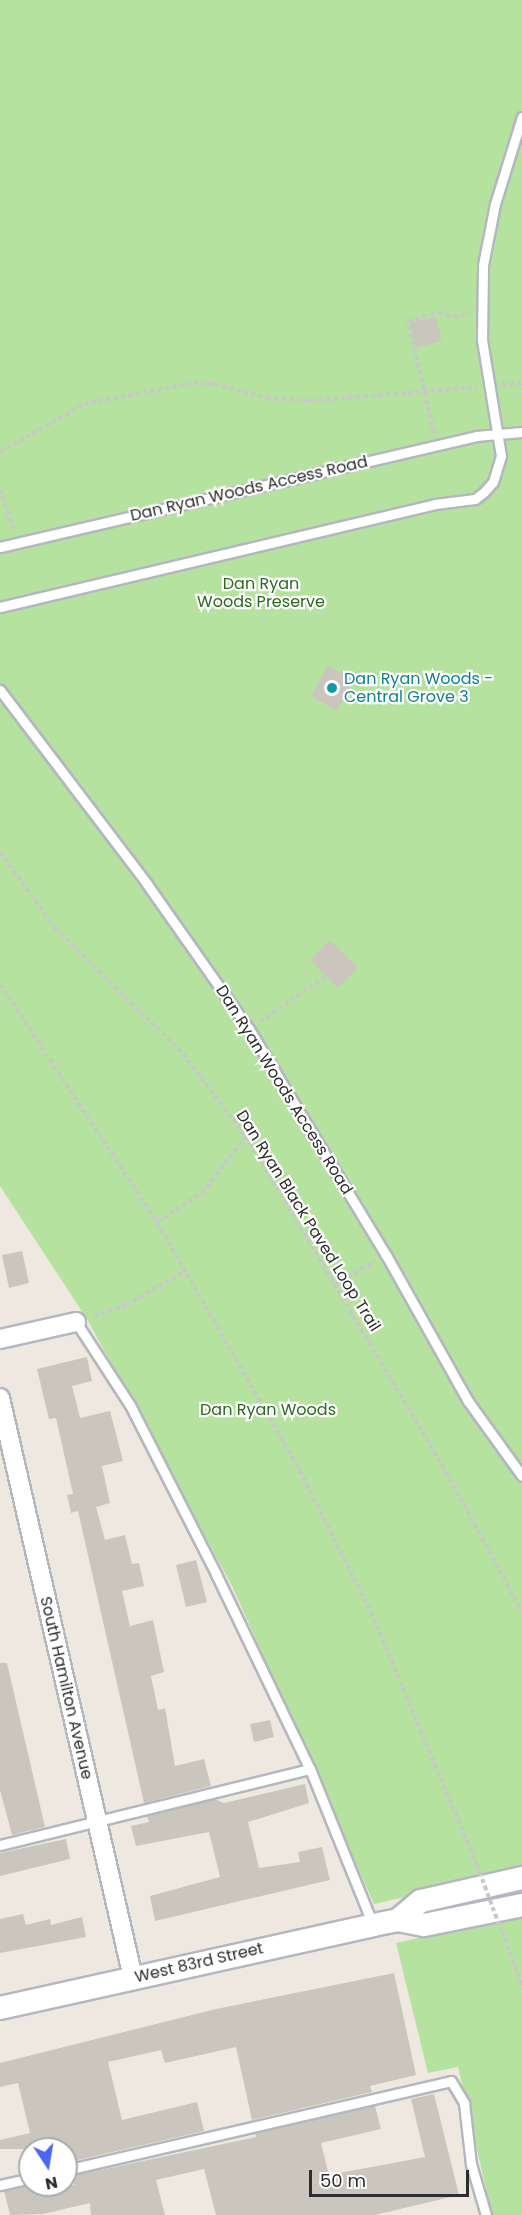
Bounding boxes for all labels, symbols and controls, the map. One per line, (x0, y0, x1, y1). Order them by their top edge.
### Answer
street label: Dan Ryan Woods Access Road (128, 452, 370, 526)
park label: Dan Ryan Woods Preserve (197, 574, 325, 612)
place label: Dan Ryan Woods - Central Grove 3 (344, 669, 493, 707)
marker: Dan Ryan Woods - Central Grove 3 (325, 681, 339, 695)
street label: Dan Ryan Woods Access Road (211, 982, 357, 1198)
street label: Dan Ryan Black Paved Loop Trail (232, 1107, 384, 1335)
park label: Dan Ryan Woods (200, 1400, 336, 1420)
street label: South Hamilton Avenue (36, 1595, 96, 1781)
street label: West 83rd Street (133, 1939, 265, 1987)
north arrow (18, 2137, 78, 2197)
scale bar (312, 2158, 472, 2196)
text: 50 m (320, 2168, 366, 2193)
text: N (43, 2171, 60, 2196)

